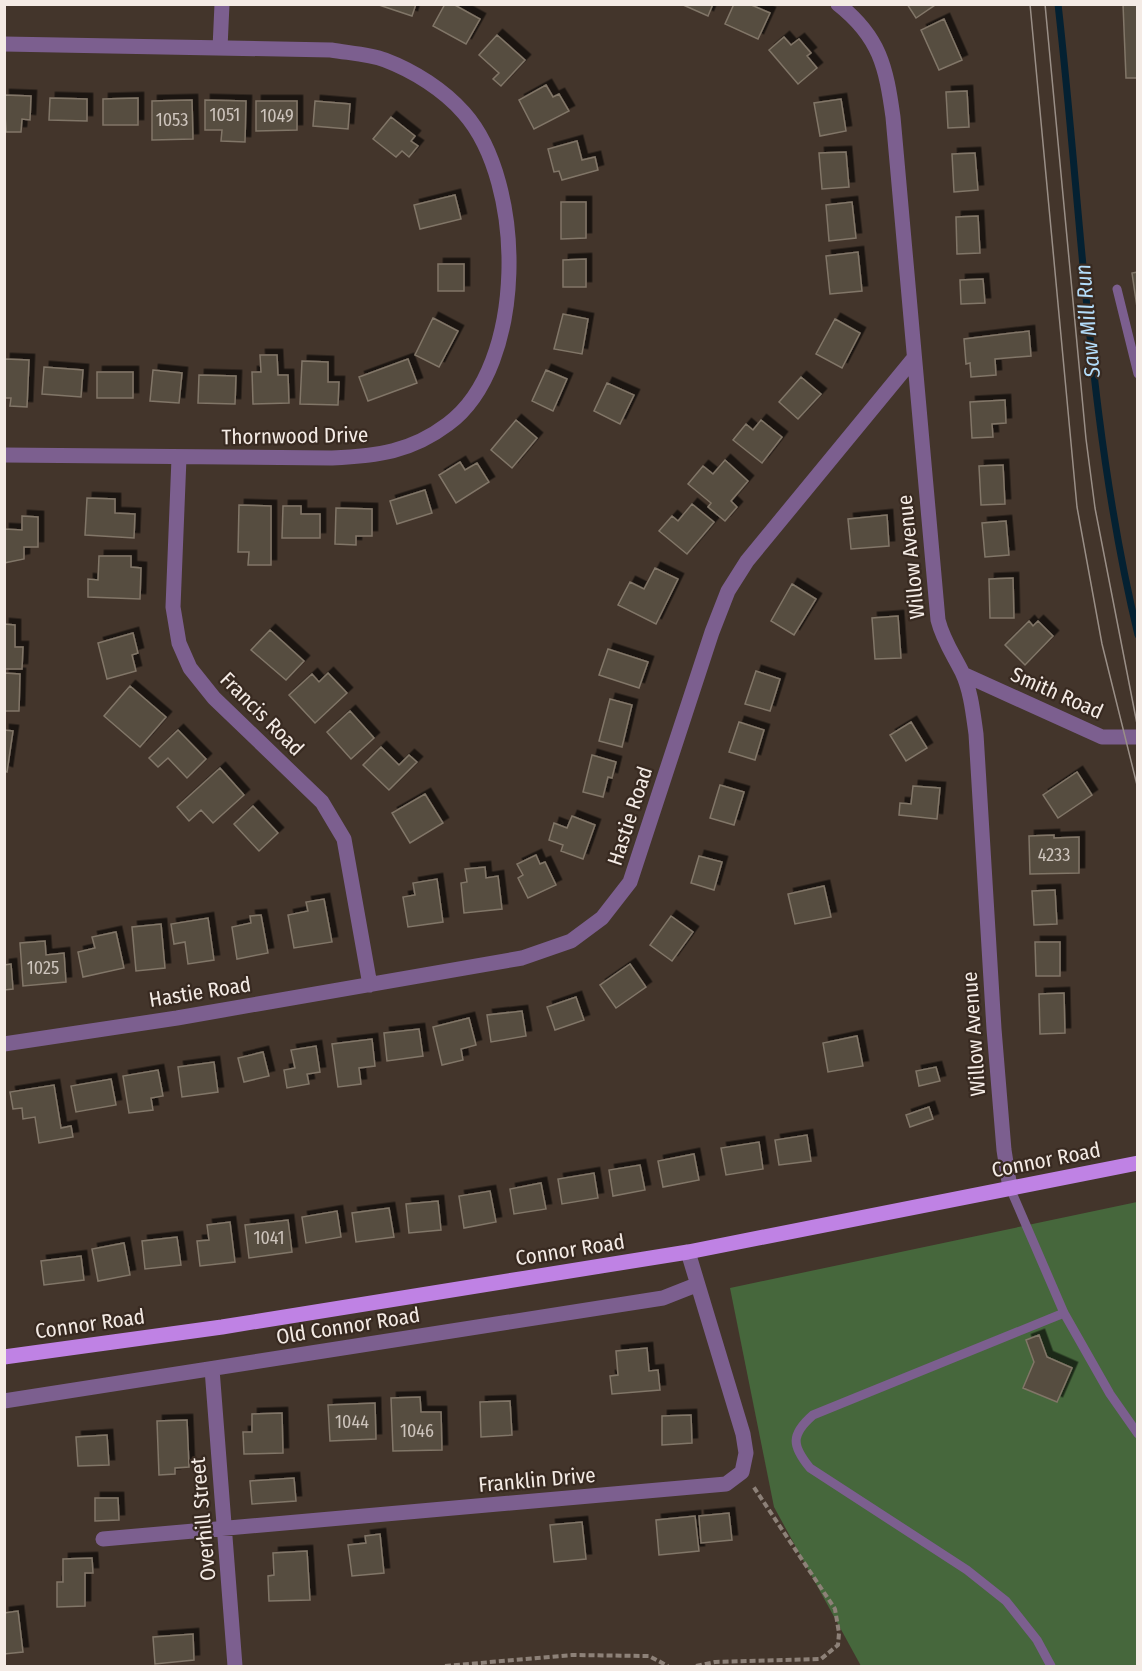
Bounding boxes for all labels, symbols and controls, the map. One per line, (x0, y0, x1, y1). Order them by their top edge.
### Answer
house number: 1051 (210, 104, 240, 126)
house number: 1049 (260, 105, 294, 127)
house number: 1053 (156, 109, 188, 131)
water label: Saw Mill Run (1069, 263, 1106, 380)
street label: Thornwood Drive (221, 422, 369, 450)
street label: Willow Avenue (892, 494, 930, 620)
street label: Smith Road (1007, 661, 1107, 725)
street label: Francis Road (215, 667, 309, 761)
street label: Hastie Road (602, 763, 658, 869)
house number: 4233 (1038, 844, 1070, 866)
house number: 1025 (27, 957, 59, 979)
street label: Hastie Road (147, 971, 253, 1013)
street label: Willow Avenue (957, 971, 991, 1097)
street label: Connor Road (989, 1137, 1103, 1183)
house number: 1041 (253, 1227, 285, 1249)
street label: Connor Road (514, 1229, 626, 1271)
street label: Old Connor Road (274, 1302, 422, 1350)
street label: Connor Road (34, 1303, 146, 1345)
house number: 1044 (335, 1411, 369, 1433)
house number: 1046 (400, 1420, 434, 1442)
street label: Overhill Street (185, 1456, 221, 1582)
street label: Franklin Drive (477, 1462, 597, 1498)

